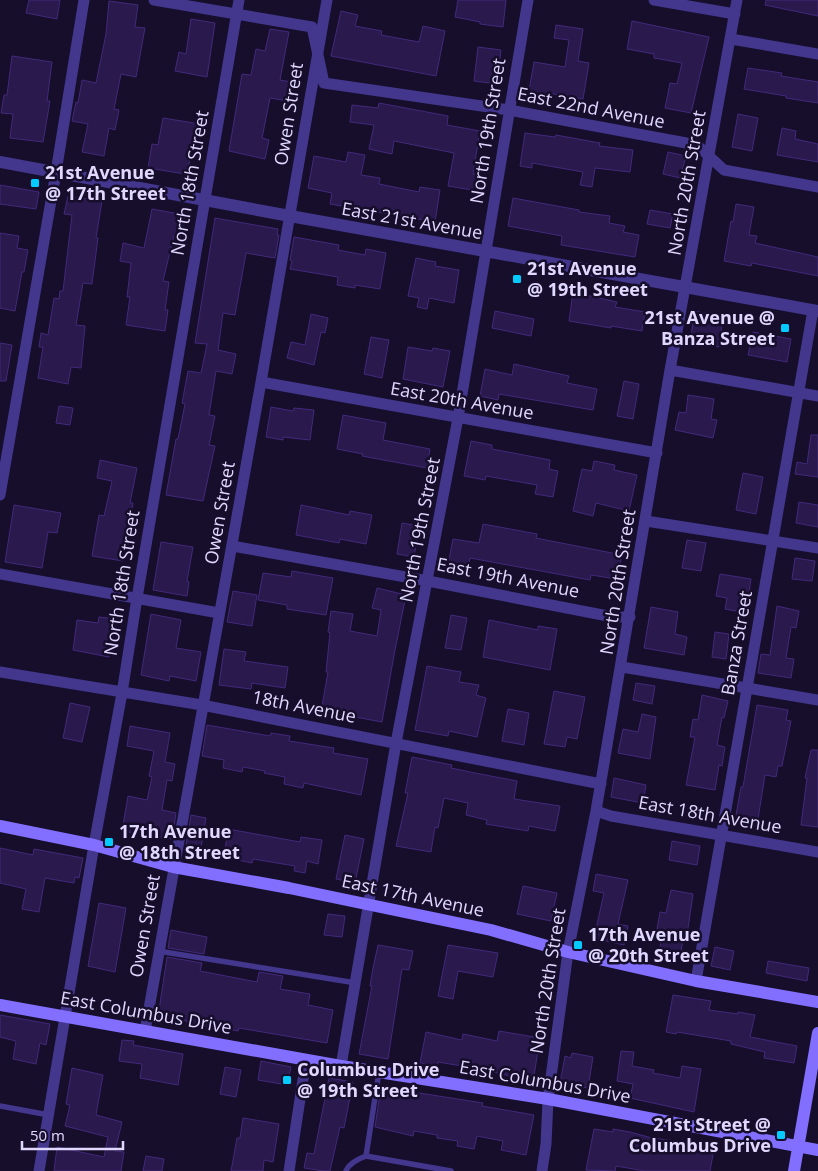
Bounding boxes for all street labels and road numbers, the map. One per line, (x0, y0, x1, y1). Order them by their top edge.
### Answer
street label: North 19th Street (464, 56, 510, 205)
street label: Owen Street (268, 61, 308, 167)
street label: East 22nd Avenue (515, 81, 667, 133)
street label: North 18th Street (164, 108, 214, 257)
street label: North 20th Street (661, 108, 711, 257)
street label: East 21st Avenue (340, 196, 484, 244)
street label: East 20th Avenue (389, 376, 536, 424)
street label: North 19th Street (393, 455, 445, 604)
street label: Owen Street (198, 460, 240, 566)
street label: North 20th Street (594, 507, 640, 656)
street label: North 18th Street (98, 508, 144, 657)
street label: East 19th Avenue (435, 551, 582, 603)
street label: Banza Street (715, 589, 757, 697)
street label: 18th Avenue (250, 684, 358, 728)
street label: East 18th Avenue (637, 790, 784, 838)
street label: East 17th Avenue (340, 868, 487, 922)
street label: Owen Street (123, 873, 165, 979)
street label: North 20th Street (524, 906, 570, 1055)
street label: East Columbus Drive (59, 985, 234, 1039)
street label: East Columbus Drive (458, 1054, 633, 1108)

